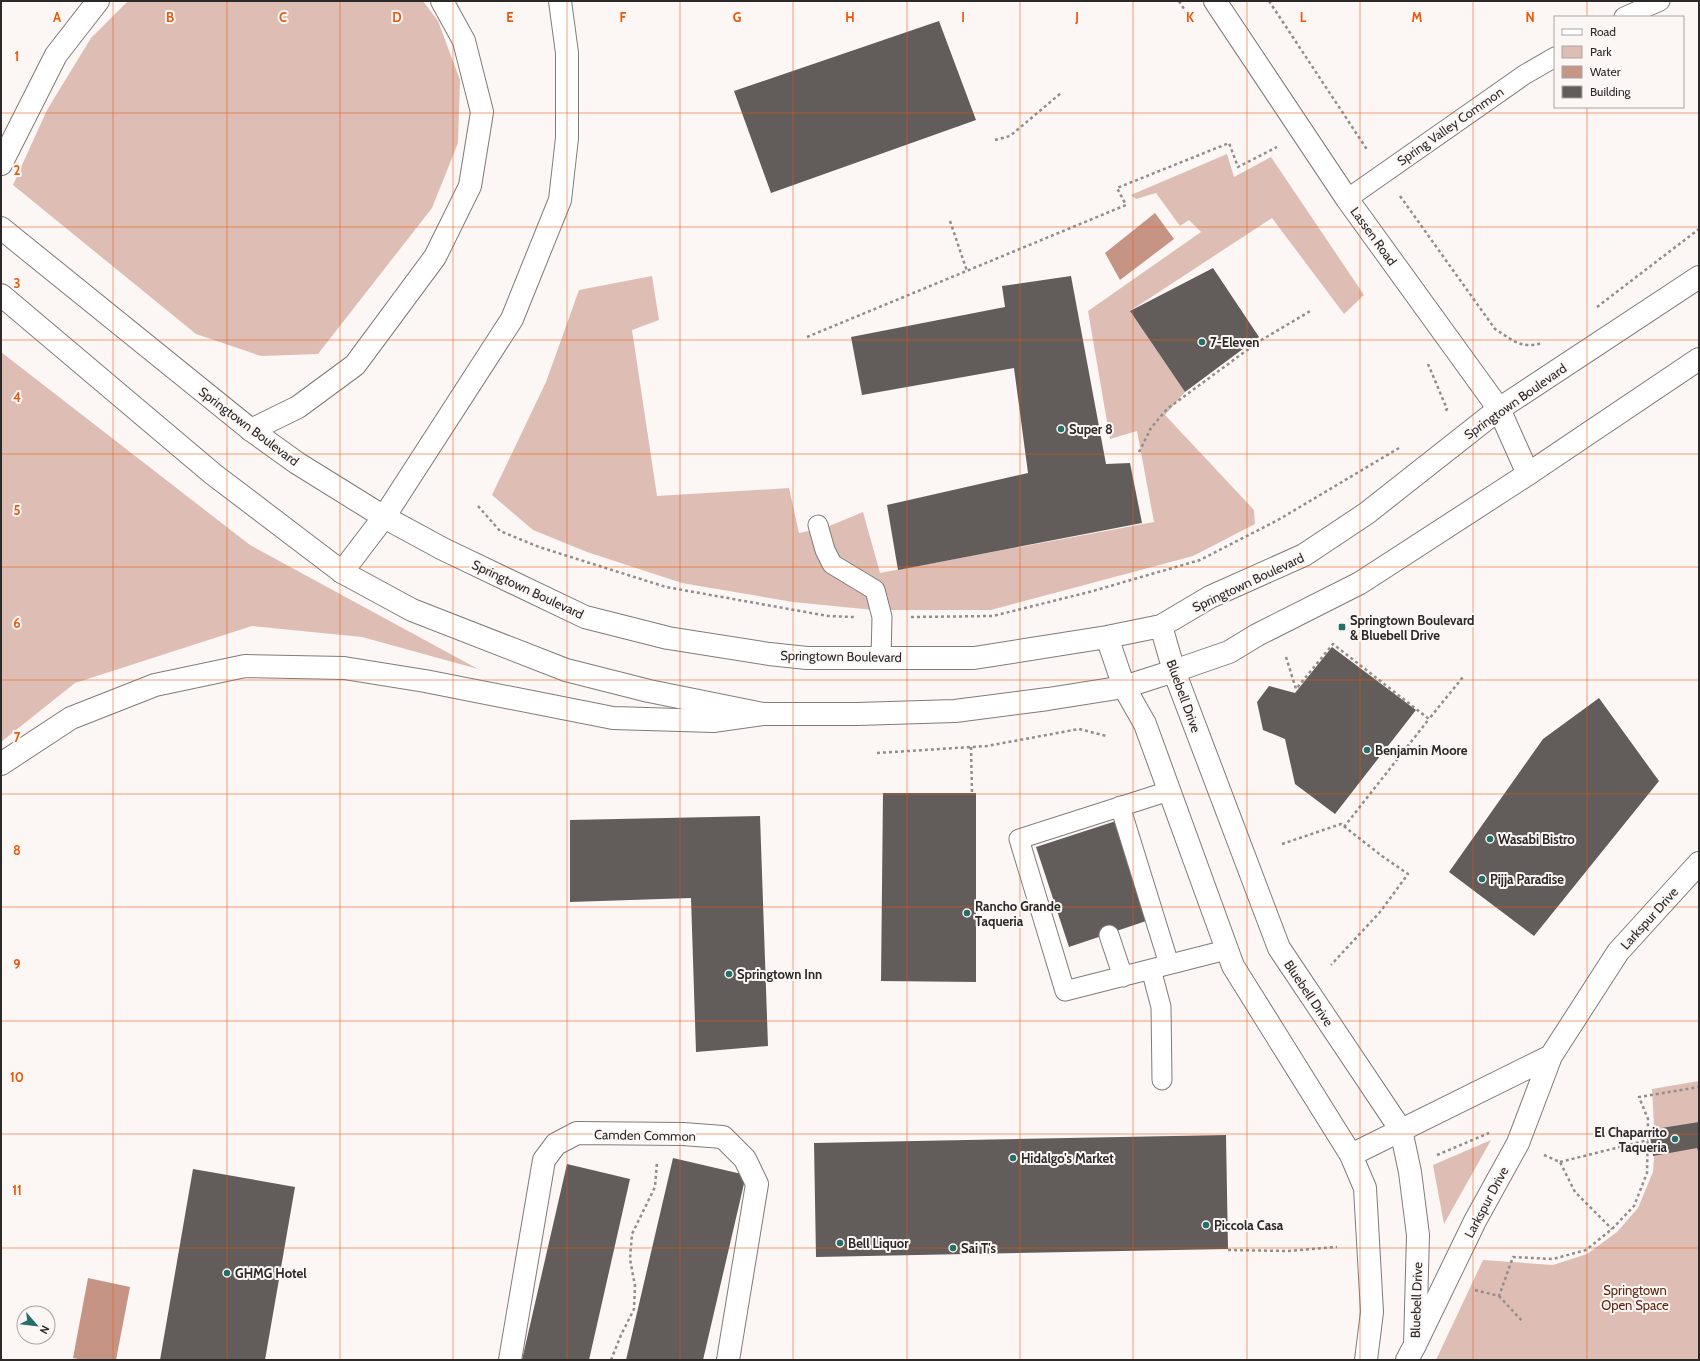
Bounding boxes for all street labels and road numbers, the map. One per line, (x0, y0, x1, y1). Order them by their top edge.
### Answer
street label: Spring Valley Common (1394, 83, 1506, 169)
street label: Lassen Road (1347, 204, 1401, 268)
street label: Springtown Boulevard (1461, 360, 1569, 442)
street label: Springtown Boulevard (196, 383, 302, 469)
street label: Springtown Boulevard (1190, 549, 1306, 615)
street label: Springtown Boulevard (470, 556, 586, 622)
street label: Springtown Boulevard (780, 647, 902, 665)
street label: Bluebell Drive (1163, 657, 1205, 735)
street label: Larkspur Drive (1617, 883, 1681, 952)
street label: Bluebell Drive (1281, 957, 1337, 1029)
street label: Camden Common (594, 1126, 696, 1144)
street label: Larkspur Drive (1461, 1163, 1512, 1240)
street label: Bluebell Drive (1407, 1261, 1425, 1338)

